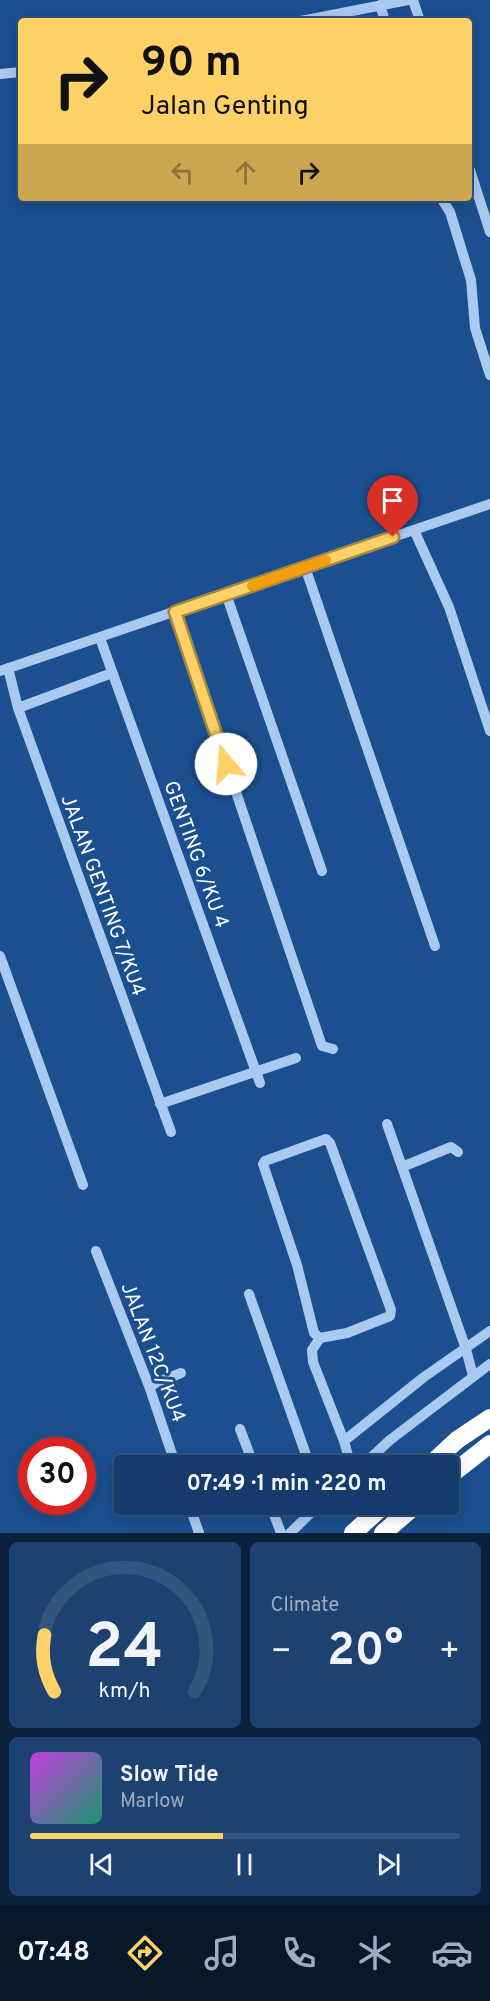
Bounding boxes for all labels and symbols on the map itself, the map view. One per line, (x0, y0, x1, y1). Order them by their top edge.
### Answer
pin (367, 475, 418, 537)
position arrow (194, 732, 258, 796)
street label: GENTING 6/KU 4 (156, 778, 234, 932)
street label: JALAN GENTING 7/KU4 (54, 791, 151, 1000)
street label: JALAN 12C/KU4 (114, 1279, 191, 1426)
speed limit sign: 30 (18, 1437, 96, 1515)

